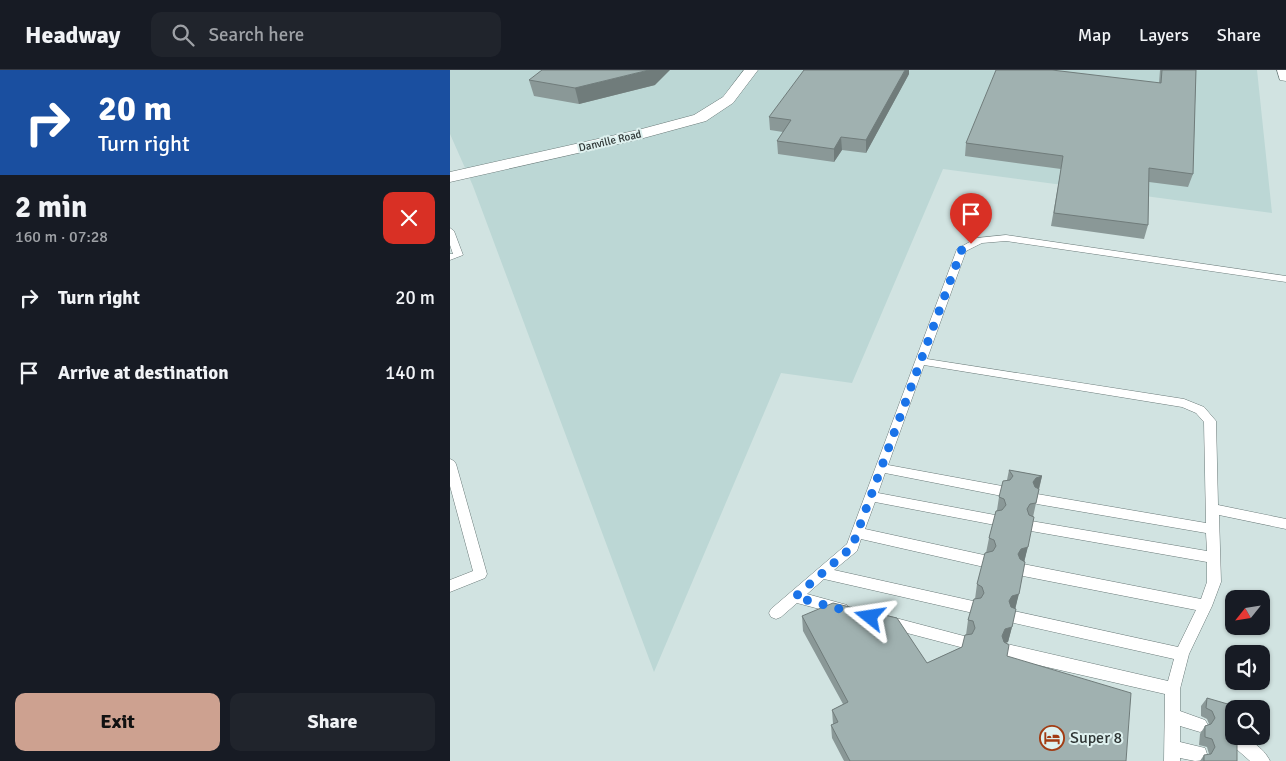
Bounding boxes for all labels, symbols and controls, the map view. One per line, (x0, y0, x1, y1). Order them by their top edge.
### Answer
search box (151, 12, 501, 57)
text: Headway (25, 20, 121, 50)
icon: search (169, 21, 197, 49)
text: Search here (209, 23, 304, 47)
text: Map (1078, 24, 1111, 46)
text: Layers (1139, 24, 1189, 46)
text: Share (1217, 24, 1261, 46)
text: 20 m (98, 87, 172, 130)
icon: right (15, 90, 80, 155)
street label: Danville Road (577, 127, 643, 155)
text: Turn right (98, 130, 190, 157)
text: 2 min (15, 189, 87, 226)
button: close (383, 192, 435, 244)
pin (950, 193, 992, 244)
icon: arrive (957, 200, 985, 228)
text: 160 m · 07:28 (15, 227, 108, 247)
icon: right (15, 284, 43, 312)
text: Turn right (58, 286, 140, 310)
text: 20 m (395, 286, 435, 310)
icon: arrive (15, 359, 43, 387)
text: Arrive at destination (58, 361, 229, 385)
text: 140 m (385, 361, 435, 385)
position arrow (843, 590, 895, 642)
north arrow (1225, 590, 1270, 635)
map controls (1225, 590, 1270, 745)
button: sound (1225, 645, 1270, 690)
button: Exit (15, 693, 220, 751)
button: Share (230, 693, 435, 751)
button: search (1225, 700, 1270, 745)
hotel icon: Super 8 (1039, 725, 1065, 751)
place label: Super 8 (1070, 728, 1122, 748)

